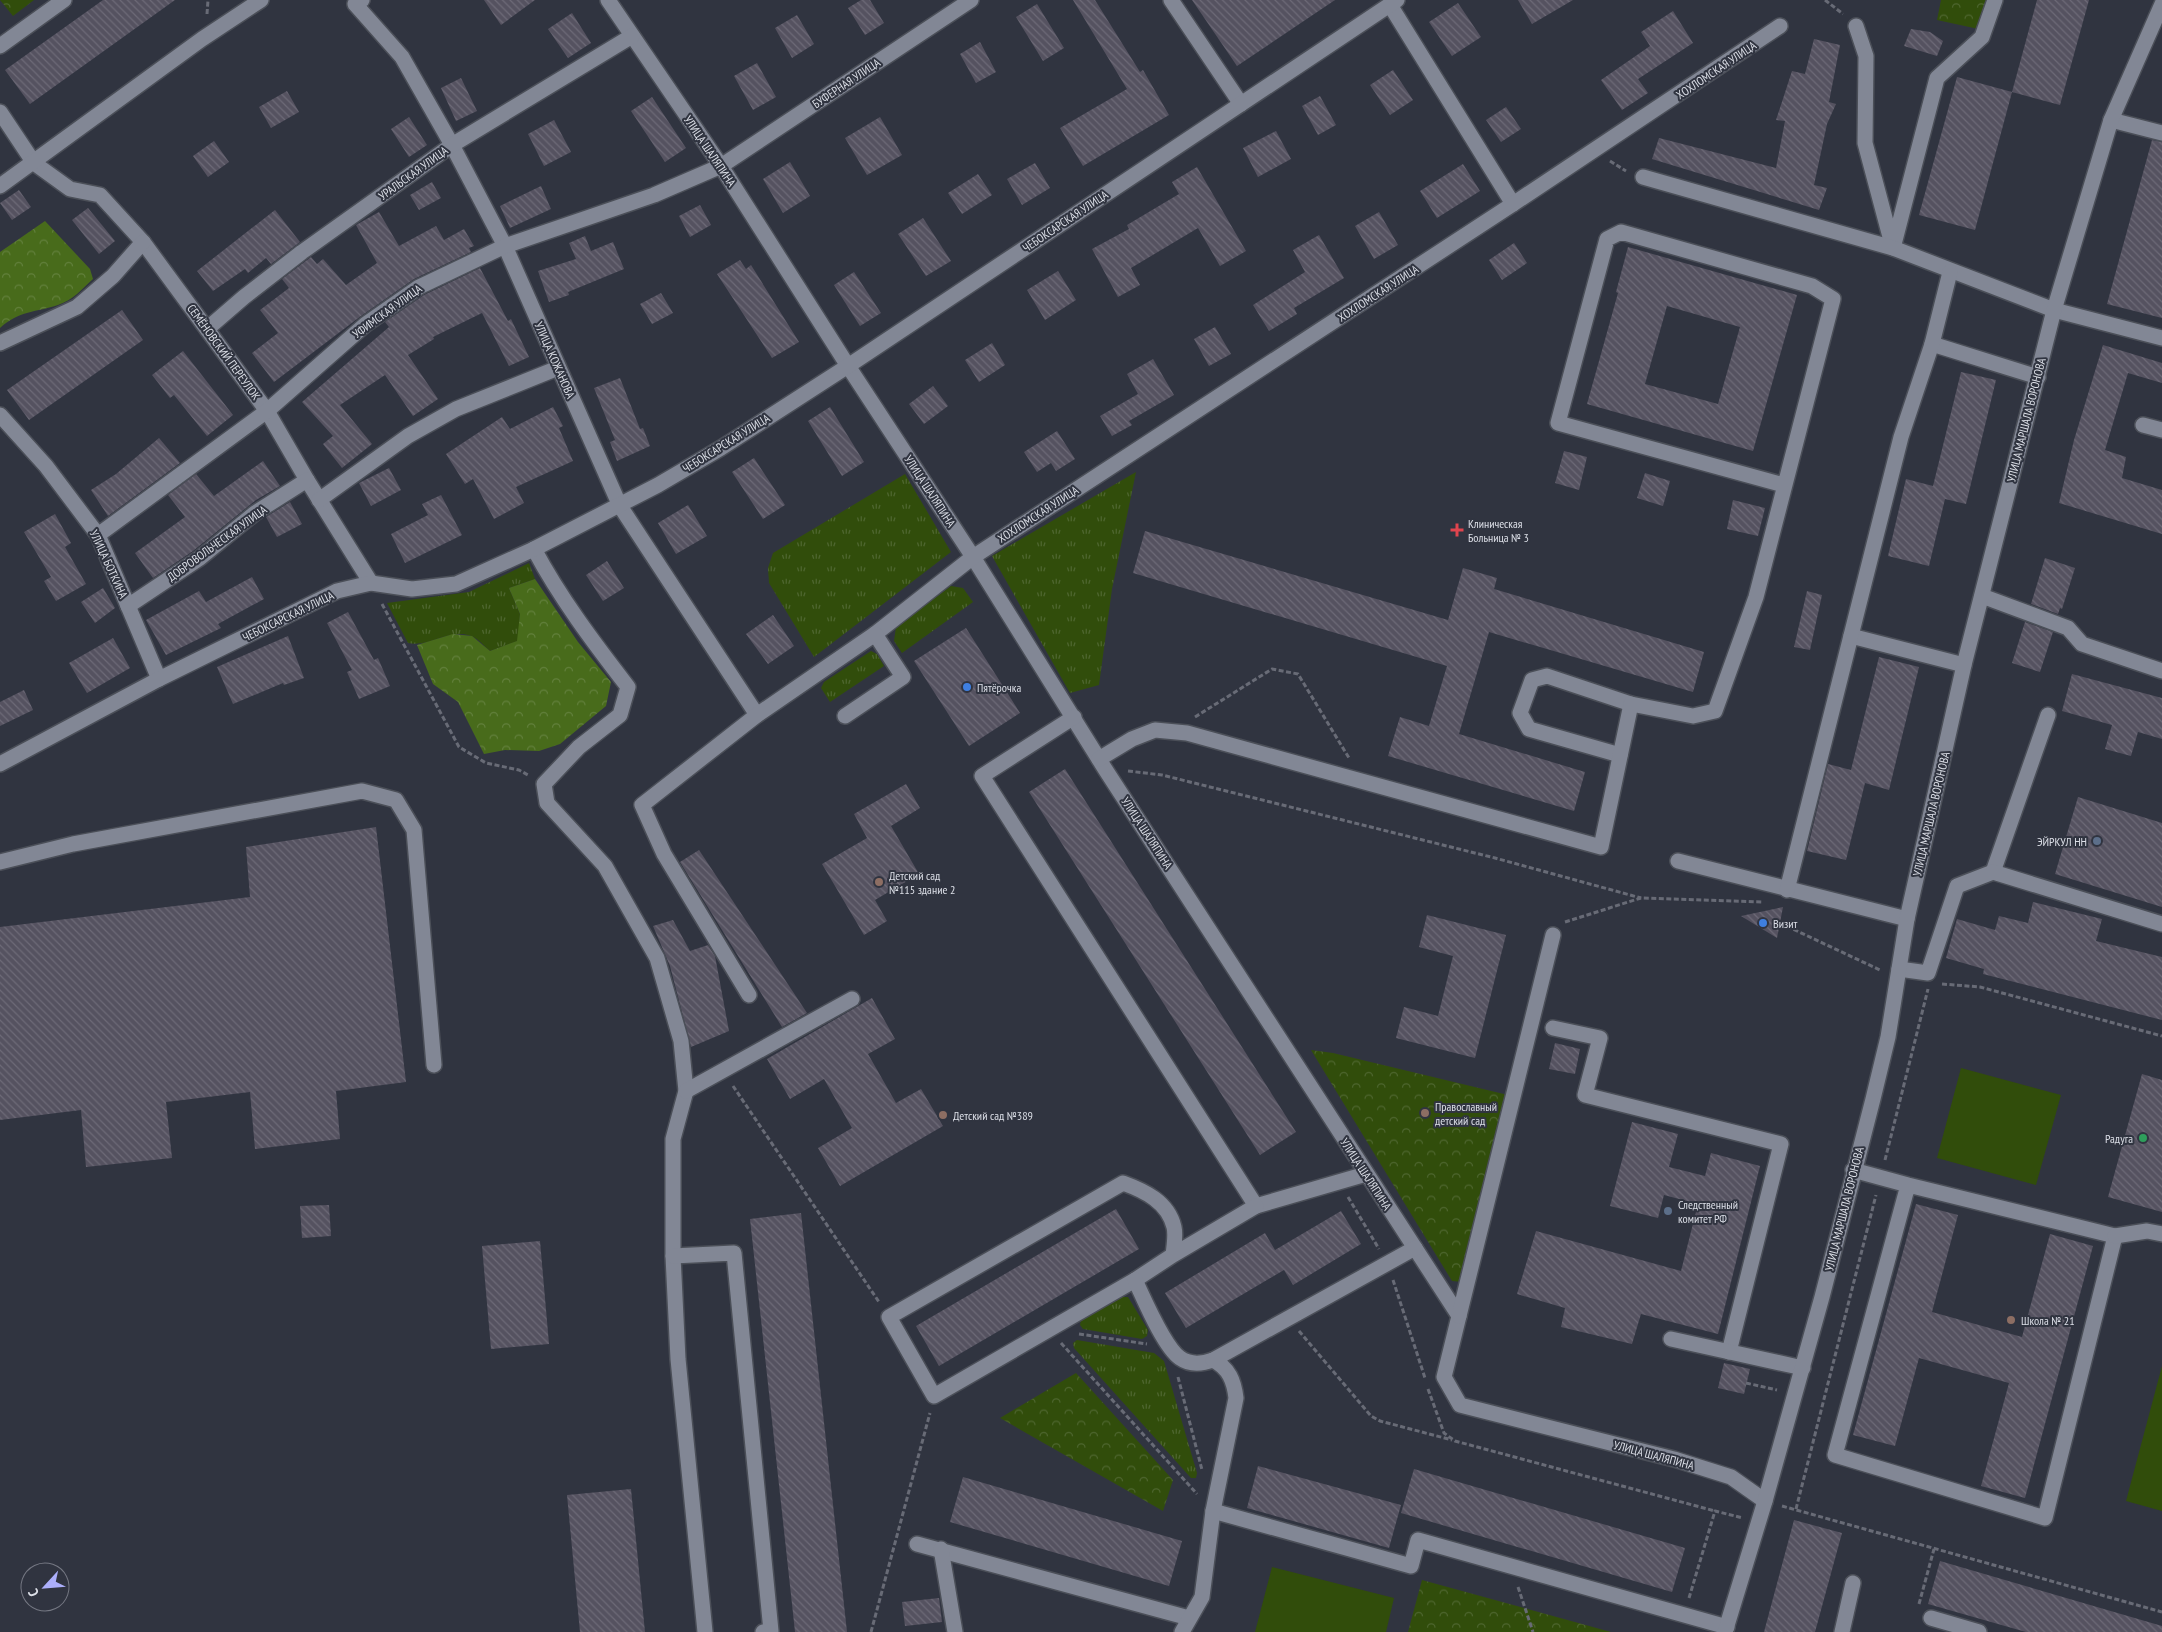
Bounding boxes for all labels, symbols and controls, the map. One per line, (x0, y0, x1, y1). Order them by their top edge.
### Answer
street label: ХОХЛОМСКАЯ УЛИЦА (1673, 38, 1759, 102)
street label: БУФЕРНАЯ УЛИЦА (809, 55, 883, 111)
street label: УЛИЦА ШАЛЯПИНА (681, 112, 740, 190)
street label: УРАЛЬСКАЯ УЛИЦА (375, 143, 451, 203)
street label: ЧЕБОКСАРСКАЯ УЛИЦА (1019, 187, 1111, 255)
street label: ХОХЛОМСКАЯ УЛИЦА (1335, 261, 1421, 325)
street label: УФИМСКАЯ УЛИЦА (349, 281, 425, 341)
street label: СЕМЁНОВСКИЙ ПЕРЕУЛОК (184, 301, 264, 403)
street label: УЛИЦА КОЖАНОВА (531, 319, 579, 401)
street label: УЛИЦА МАРШАЛА ВОРОНОВА (2003, 356, 2049, 484)
street label: ЧЕБОКСАРСКАЯ УЛИЦА (680, 410, 773, 476)
street label: УЛИЦА ШАЛЯПИНА (901, 452, 959, 530)
street label: ХОХЛОМСКАЯ УЛИЦА (995, 482, 1081, 546)
street label: ДОБРОВОЛЬЧЕСКАЯ УЛИЦА (164, 502, 270, 584)
place label: Клиническая Больница № 3 (1468, 516, 1529, 545)
marker: Клиническая Больница № 3 (1450, 523, 1464, 537)
street label: УЛИЦА БОТКИНА (87, 527, 132, 601)
street label: ЧЕБОКСАРСКАЯ УЛИЦА (240, 587, 336, 645)
place label: Пятёрочка (977, 680, 1021, 695)
marker: Пятёрочка (961, 681, 973, 693)
street label: УЛИЦА МАРШАЛА ВОРОНОВА (1909, 750, 1953, 878)
street label: УЛИЦА ШАЛЯПИНА (1118, 794, 1176, 872)
place label: ЭЙРКУЛ НН (2037, 834, 2087, 849)
marker: ЭЙРКУЛ НН (2091, 835, 2103, 847)
place label: Детский сад №115 здание 2 (889, 868, 955, 897)
marker: Детский сад №115 здание 2 (873, 876, 885, 888)
place label: Визит (1773, 916, 1797, 931)
marker: Визит (1757, 917, 1769, 929)
place label: Православный детский сад (1435, 1099, 1497, 1128)
marker: Православный детский сад (1419, 1107, 1431, 1119)
place label: Детский сад №389 (953, 1108, 1033, 1123)
marker: Детский сад №389 (937, 1109, 949, 1121)
place label: Радуга (2105, 1131, 2133, 1146)
marker: Радуга (2137, 1132, 2149, 1144)
street label: УЛИЦА ШАЛЯПИНА (1337, 1135, 1395, 1213)
street label: УЛИЦА МАРШАЛА ВОРОНОВА (1821, 1145, 1867, 1273)
place label: Следственный комитет РФ (1678, 1197, 1738, 1226)
marker: Следственный комитет РФ (1662, 1205, 1674, 1217)
place label: Школа № 21 (2021, 1313, 2075, 1328)
marker: Школа № 21 (2005, 1314, 2017, 1326)
street label: УЛИЦА ШАЛЯПИНА (1612, 1437, 1696, 1473)
north arrow (20, 1562, 70, 1612)
text: С (24, 1585, 43, 1600)

